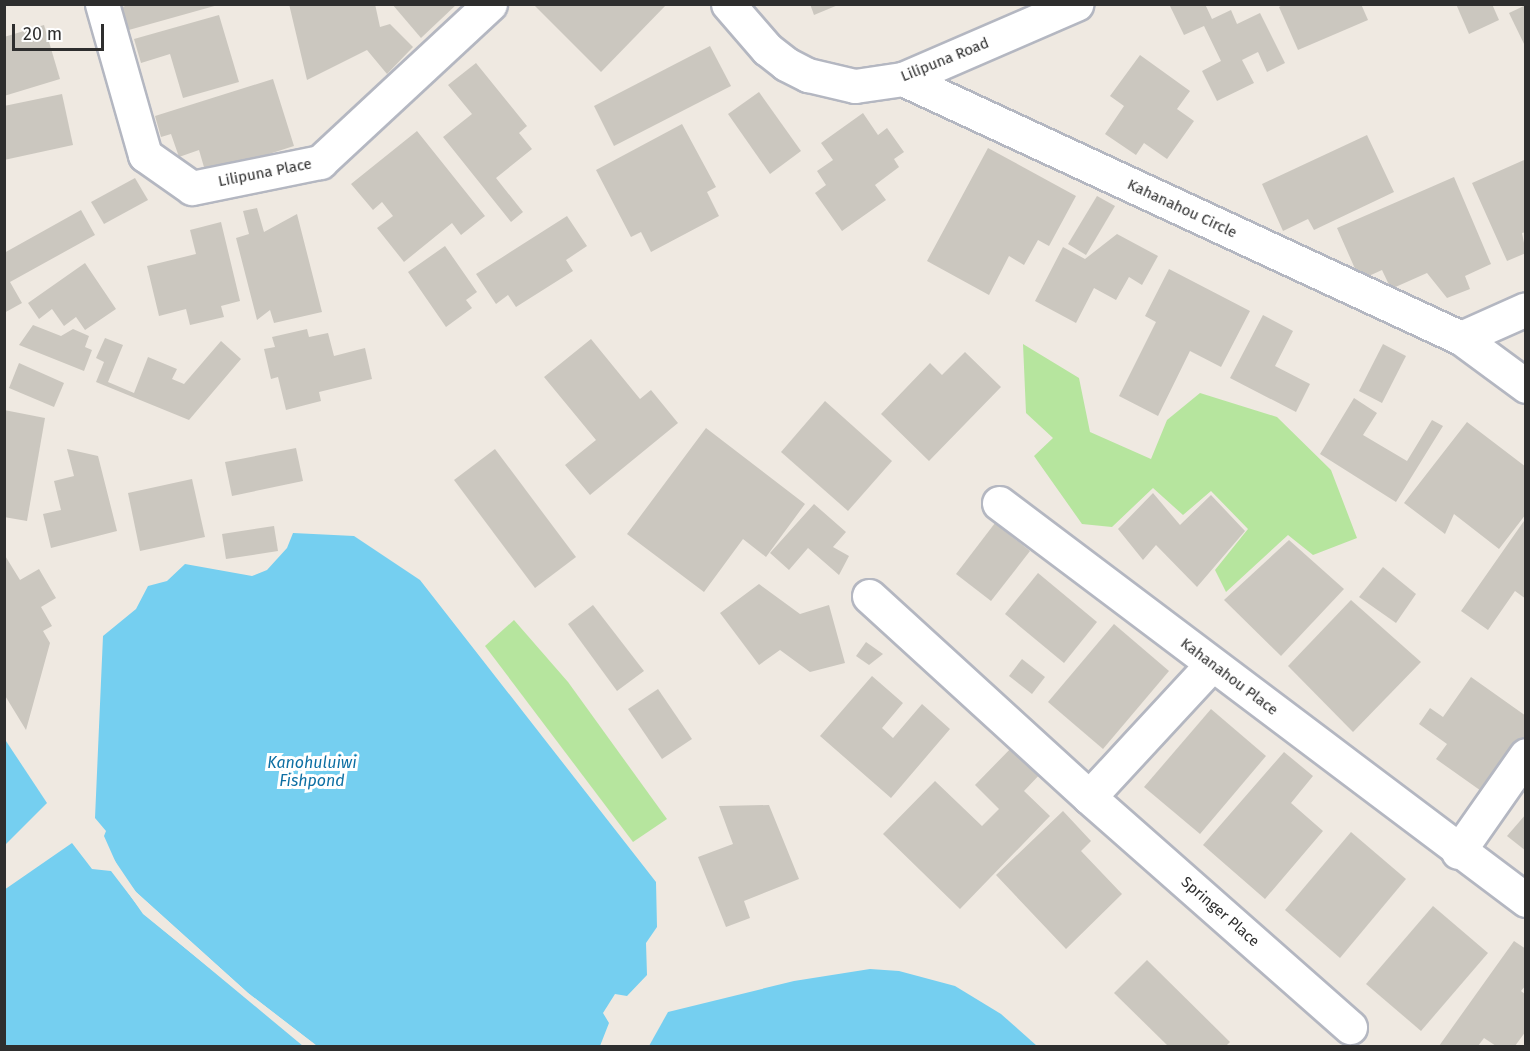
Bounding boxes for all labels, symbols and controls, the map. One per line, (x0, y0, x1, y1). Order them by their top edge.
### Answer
scale bar (15, 12, 106, 50)
text: 20 m (23, 23, 62, 45)
street label: Lilipuna Road (898, 34, 992, 86)
street label: Lilipuna Place (217, 155, 313, 191)
street label: Kahanahou Circle (1124, 176, 1240, 242)
street label: Kahanahou Place (1177, 635, 1281, 719)
water label: Kanohuluiwi Fishpond (267, 753, 357, 791)
street label: Springer Place (1177, 873, 1263, 951)

